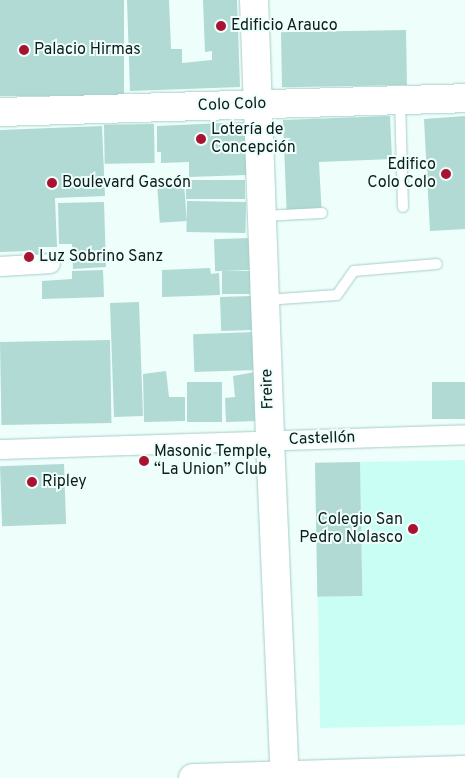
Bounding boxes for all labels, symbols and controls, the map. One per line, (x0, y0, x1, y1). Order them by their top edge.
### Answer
place label: Edificio Arauco (231, 16, 338, 36)
marker: Edificio Arauco (215, 20, 227, 32)
place label: Palacio Hirmas (34, 40, 141, 60)
marker: Palacio Hirmas (18, 44, 30, 56)
street label: Colo Colo (197, 94, 267, 116)
place label: Lotería de Concepción (211, 120, 296, 158)
marker: Lotería de Concepción (195, 133, 207, 145)
place label: Edifico Colo Colo (367, 155, 436, 193)
marker: Edifico Colo Colo (440, 168, 452, 180)
place label: Boulevard Gascón (62, 173, 191, 193)
marker: Boulevard Gascón (46, 177, 58, 189)
place label: Luz Sobrino Sanz (39, 247, 163, 267)
marker: Luz Sobrino Sanz (23, 251, 35, 263)
street label: Freire (258, 368, 278, 410)
street label: Castellón (288, 428, 356, 450)
place label: Masonic Temple, “La Union” Club (154, 442, 272, 480)
marker: Masonic Temple, “La Union” Club (138, 455, 150, 467)
place label: Ripley (42, 472, 87, 492)
marker: Ripley (26, 476, 38, 488)
place label: Colegio San Pedro Nolasco (299, 510, 403, 548)
marker: Colegio San Pedro Nolasco (407, 523, 419, 535)

